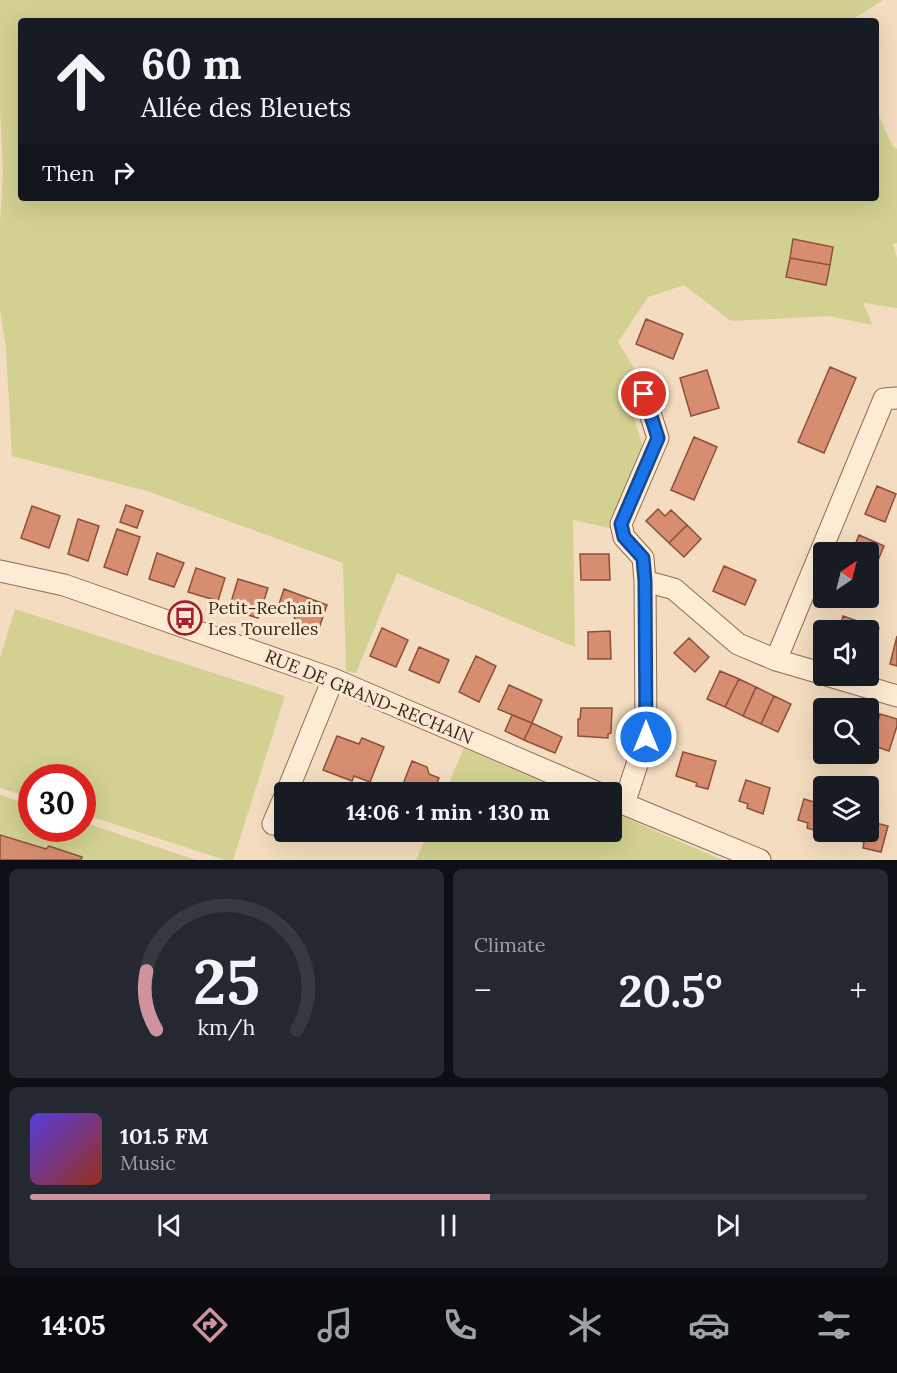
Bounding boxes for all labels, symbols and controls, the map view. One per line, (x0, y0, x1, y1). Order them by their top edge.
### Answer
text: 60 m (141, 37, 242, 91)
icon: ahead (42, 42, 120, 120)
text: Allée des Bleuets (141, 90, 351, 124)
icon: right (107, 156, 140, 189)
text: Then (42, 159, 95, 187)
pin (618, 368, 669, 419)
icon: arrive (627, 377, 660, 410)
north arrow (813, 542, 879, 608)
map controls (813, 542, 879, 842)
place label: Petit-Rechain Les Tourelles (208, 596, 323, 640)
bus stop icon: Petit-Rechain Les Tourelles (167, 600, 203, 636)
button: sound (813, 620, 879, 686)
street label: RUE DE GRAND-RECHAIN (262, 644, 477, 749)
button: search (813, 698, 879, 764)
position arrow (614, 705, 678, 769)
speed limit sign: 30 (18, 764, 96, 842)
button: layers (813, 776, 879, 842)
text: 14:06 · 1 min · 130 m (346, 798, 550, 826)
text: Climate (474, 932, 546, 957)
text: 25 (193, 941, 260, 1021)
text: 20.5° (619, 962, 722, 1019)
text: − (474, 969, 492, 1011)
text: + (849, 969, 867, 1011)
text: km/h (198, 1014, 256, 1042)
text: 101.5 FM (120, 1122, 209, 1150)
text: Music (120, 1150, 176, 1175)
icon: previous (153, 1209, 186, 1242)
icon: pause (432, 1209, 465, 1242)
icon: next (711, 1209, 744, 1242)
icon: directions (189, 1304, 231, 1346)
icon: music (314, 1304, 356, 1346)
icon: phone (439, 1304, 481, 1346)
icon: climate (564, 1304, 606, 1346)
icon: car (688, 1304, 730, 1346)
icon: filters (813, 1304, 855, 1346)
text: 14:05 (41, 1308, 106, 1342)

